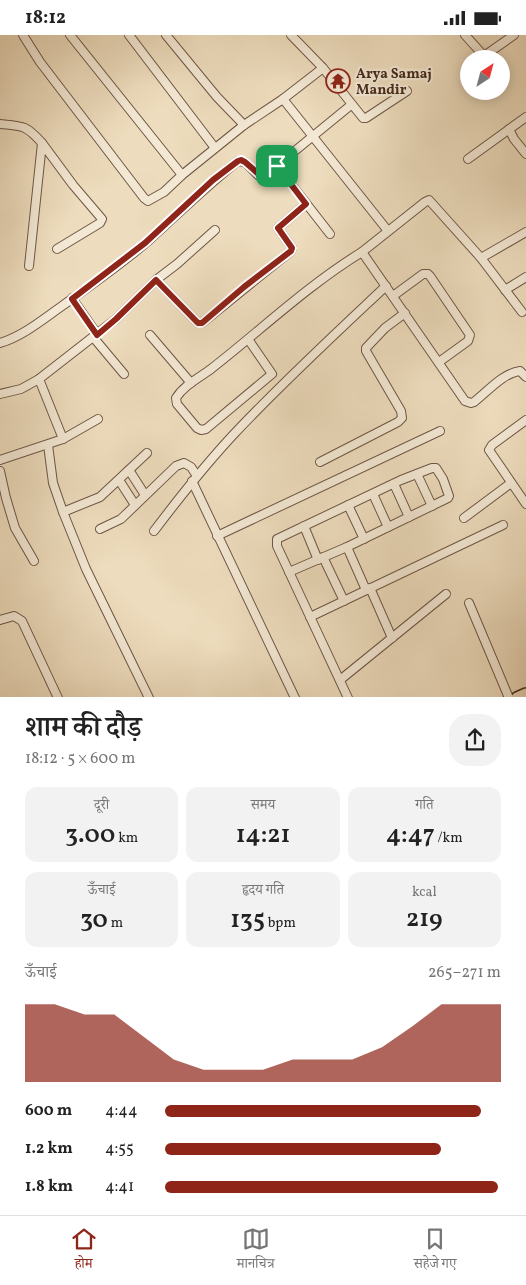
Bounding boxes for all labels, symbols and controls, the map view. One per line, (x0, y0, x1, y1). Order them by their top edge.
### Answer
text: 18:12 (25, 5, 66, 31)
north arrow (460, 50, 510, 100)
map controls (460, 50, 510, 100)
place label: Arya Samaj Mandir (356, 65, 432, 100)
temple icon: Arya Samaj Mandir (325, 68, 351, 94)
pin (256, 145, 298, 187)
icon: arrive (263, 152, 291, 180)
text: शाम की दौड़ (25, 709, 142, 748)
button: share (449, 714, 501, 766)
text: 18:12 · 5 × 600 m (25, 748, 135, 770)
text: दूरी (94, 796, 109, 815)
text: समय (251, 796, 275, 815)
text: गति (415, 796, 433, 815)
text: 3.00 (65, 818, 115, 853)
text: 14:21 (236, 818, 290, 853)
text: 4:47 (386, 818, 435, 853)
text: km (115, 829, 138, 848)
text: /km (435, 829, 463, 848)
text: ऊँचाई (88, 881, 115, 900)
text: हृदय गति (242, 881, 284, 900)
text: kcal (412, 883, 437, 902)
text: 219 (406, 902, 443, 937)
text: 30 (80, 903, 108, 938)
text: 135 (230, 903, 265, 938)
text: m (108, 914, 123, 933)
text: bpm (265, 914, 296, 933)
text: ऊँचाई (25, 962, 57, 984)
text: 265–271 m (428, 962, 501, 984)
text: 600 m (25, 1100, 72, 1122)
text: 4:44 (105, 1100, 137, 1122)
text: 1.2 km (25, 1138, 73, 1160)
text: 4:55 (105, 1138, 134, 1160)
text: 1.8 km (25, 1176, 73, 1198)
text: 4:41 (105, 1176, 134, 1198)
tab: होम (70, 1225, 98, 1277)
tab: मानचित्र (237, 1225, 275, 1277)
tab: सहेजे गए (414, 1225, 456, 1277)

